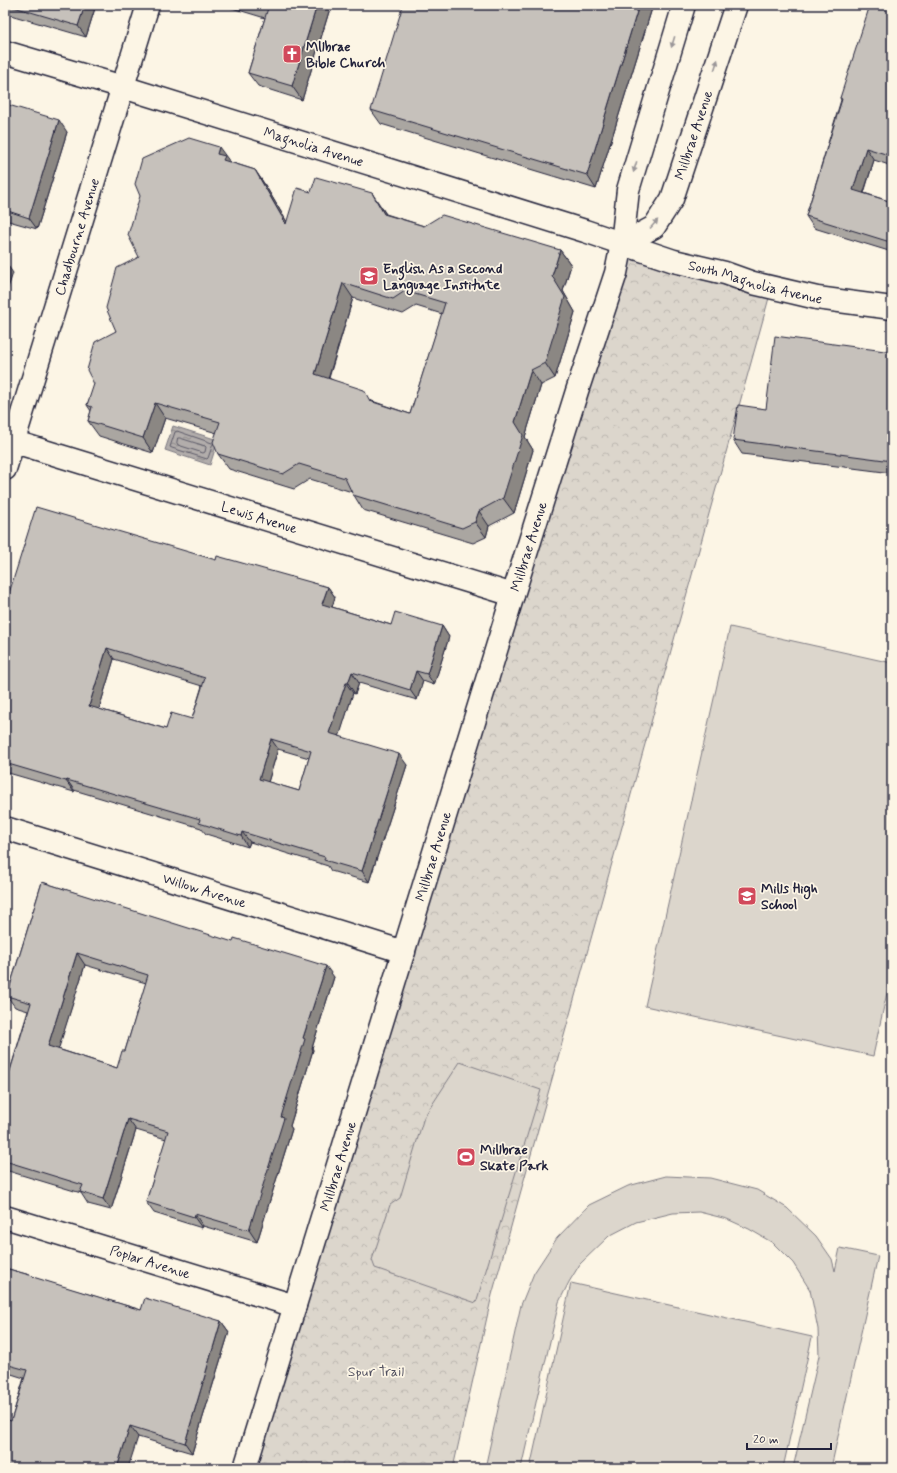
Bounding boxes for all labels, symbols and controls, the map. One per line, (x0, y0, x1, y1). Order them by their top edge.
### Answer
one-way arrow (670, 37, 676, 49)
place label: Mllbrae Bible Church (306, 38, 386, 72)
church icon: Mllbrae Bible Church (281, 43, 303, 65)
one-way arrow (714, 59, 720, 71)
street label: Millbrae Avenue (671, 88, 717, 182)
street label: Magnolia Avenue (261, 123, 366, 171)
one-way arrow (632, 161, 638, 173)
street label: Chadbourne Avenue (51, 176, 104, 298)
one-way arrow (650, 219, 659, 229)
street label: South Magnolia Avenue (686, 257, 823, 309)
place label: English As a Second Language Institute (383, 260, 502, 296)
school or university icon: English As a Second Language Institute (358, 265, 380, 287)
street label: Lewis Avenue (219, 498, 300, 538)
street label: Millbrae Avenue (507, 499, 552, 594)
street label: Millbrae Avenue (411, 809, 456, 904)
street label: Willow Avenue (160, 870, 249, 913)
place label: Mills High School (761, 880, 818, 914)
school or university icon: Mills High School (736, 885, 758, 907)
street label: Millbrae Avenue (316, 1119, 361, 1213)
place label: Millbrae Skate Park (480, 1141, 549, 1175)
sports icon: Millbrae Skate Park (455, 1146, 477, 1168)
street label: Poplar Avenue (108, 1242, 193, 1283)
park label: Spur Trail (348, 1363, 404, 1381)
scale bar (747, 1425, 831, 1451)
text: 20 m (753, 1432, 779, 1448)

